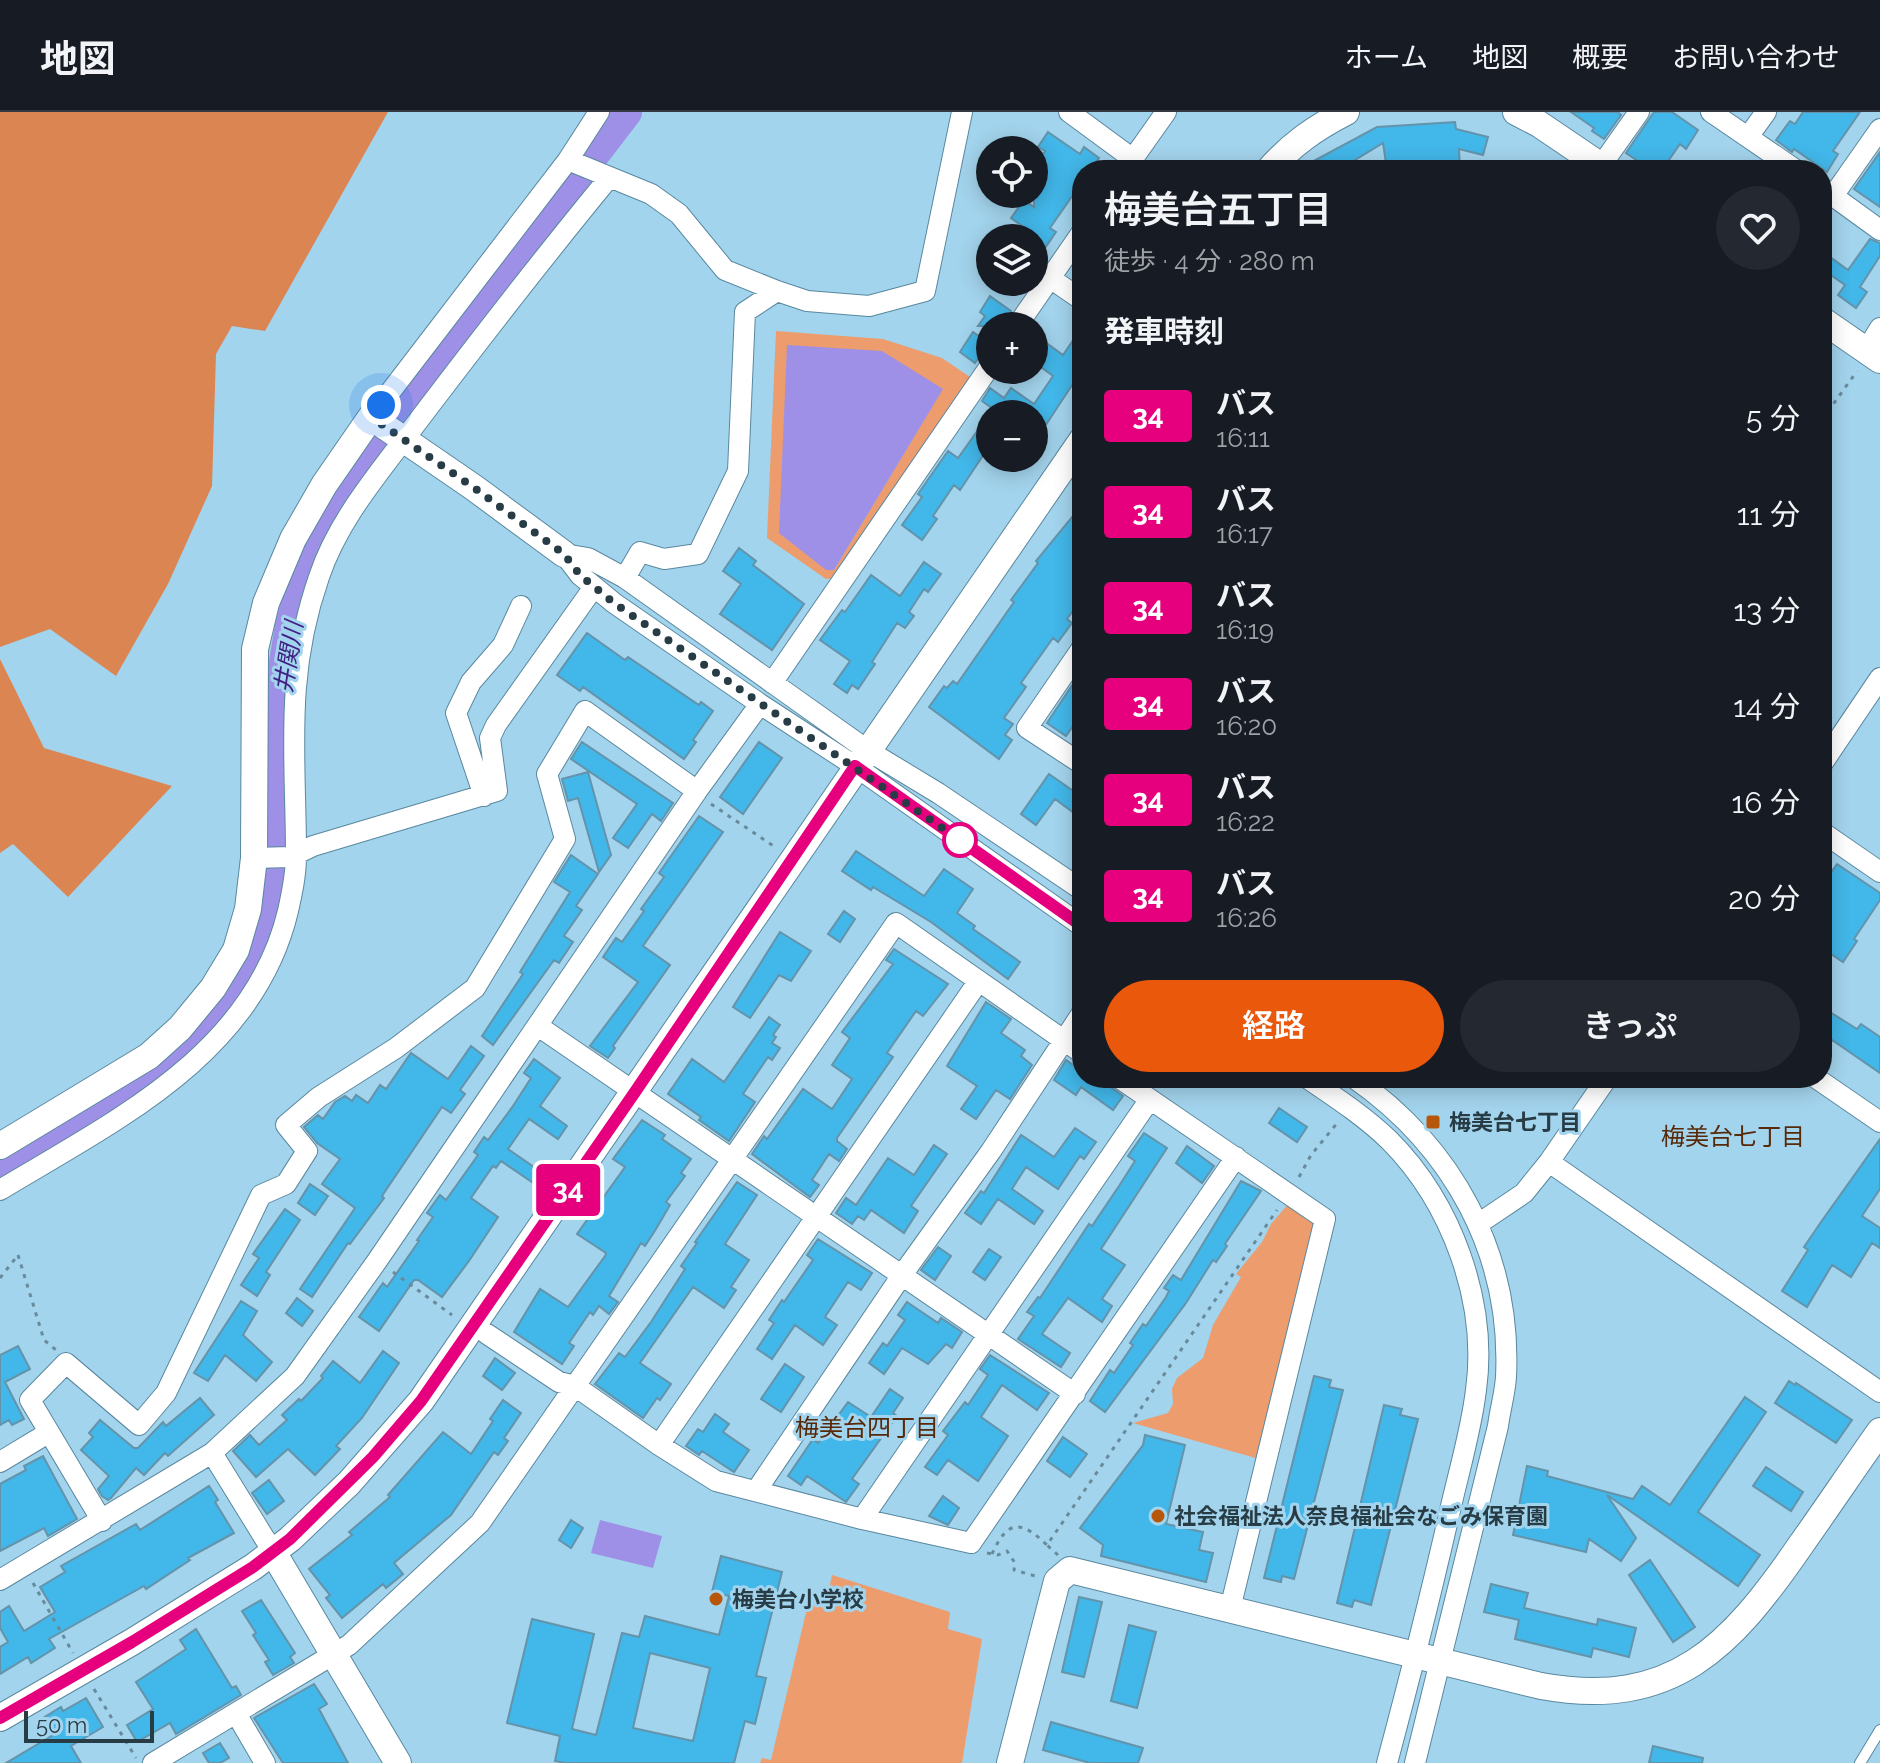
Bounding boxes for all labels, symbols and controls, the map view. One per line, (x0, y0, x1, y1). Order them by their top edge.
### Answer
text: 地図 (40, 36, 116, 81)
text: ホーム (1345, 41, 1428, 74)
text: 地図 (1472, 41, 1528, 74)
text: 概要 (1572, 41, 1628, 74)
text: お問い合わせ (1672, 41, 1840, 74)
map controls (976, 136, 1048, 472)
button: locate (976, 136, 1048, 208)
button: heart (1716, 186, 1800, 270)
text: 梅美台五丁目 (1104, 187, 1332, 232)
button: layers (976, 224, 1048, 296)
text: 徒歩 · 4 分 · 280 m (1104, 246, 1315, 276)
button: + (976, 312, 1048, 384)
text: 発車時刻 (1104, 314, 1224, 349)
your location (361, 385, 401, 425)
text: バス (1216, 386, 1276, 421)
text: 34 (1132, 399, 1164, 432)
button: − (976, 400, 1048, 472)
text: 5 分 (1746, 401, 1800, 436)
text: 16:11 (1216, 423, 1270, 453)
text: バス (1216, 482, 1276, 517)
text: 34 (1132, 495, 1164, 528)
text: 11 分 (1737, 497, 1800, 532)
text: 16:17 (1216, 519, 1273, 549)
text: バス (1216, 578, 1276, 613)
text: 34 (1132, 591, 1164, 624)
text: 13 分 (1733, 593, 1800, 628)
text: 16:19 (1216, 615, 1274, 645)
water label: 井関川 (269, 616, 309, 695)
text: バス (1216, 674, 1276, 709)
text: 34 (1132, 687, 1164, 720)
text: 14 分 (1733, 689, 1800, 724)
text: 16:20 (1216, 711, 1277, 741)
text: バス (1216, 770, 1276, 805)
text: 34 (1132, 783, 1164, 816)
text: 16 分 (1731, 785, 1800, 820)
text: 16:22 (1216, 807, 1275, 837)
unlabelled marker (943, 823, 977, 857)
text: バス (1216, 866, 1276, 901)
text: 34 (1132, 879, 1164, 912)
text: 20 分 (1728, 881, 1800, 916)
text: 16:26 (1216, 903, 1277, 933)
button: 経路 (1104, 980, 1444, 1072)
button: きっぷ (1460, 980, 1800, 1072)
place label: 梅美台七丁目 (1449, 1109, 1581, 1135)
marker: 梅美台七丁目 (1424, 1113, 1442, 1131)
district label: 梅美台七丁目 (1661, 1122, 1805, 1151)
line badge: 34 (532, 1164, 604, 1216)
text: 34 (552, 1173, 584, 1206)
district label: 梅美台四丁目 (795, 1413, 939, 1442)
place label: 社会福祉法人奈良福祉会なごみ保育園 (1174, 1503, 1548, 1529)
marker: 社会福祉法人奈良福祉会なごみ保育園 (1149, 1507, 1167, 1525)
place label: 梅美台小学校 (732, 1586, 864, 1612)
marker: 梅美台小学校 (707, 1590, 725, 1608)
scale bar (24, 1707, 154, 1743)
text: 50 m (36, 1712, 87, 1738)

